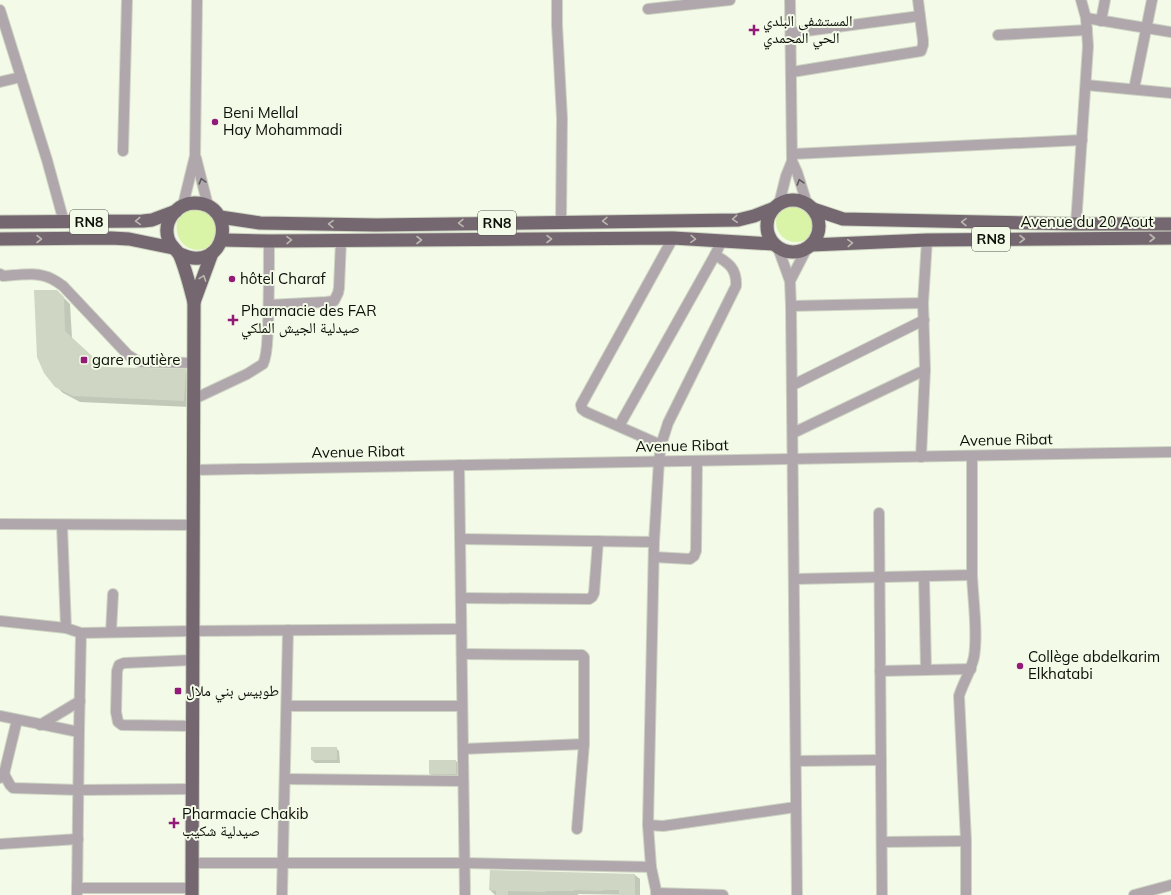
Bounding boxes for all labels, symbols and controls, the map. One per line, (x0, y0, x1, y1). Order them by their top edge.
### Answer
place label: المستشفى البلدي الحي المحمدي (763, 11, 852, 50)
marker: المستشفى البلدي الحي المحمدي (748, 24, 760, 36)
place label: Beni Mellal Hay Mohammadi (223, 103, 342, 139)
marker: Beni Mellal Hay Mohammadi (210, 117, 220, 127)
one-way arrow (198, 178, 206, 184)
one-way arrow (796, 179, 805, 186)
road number: RN8 (70, 210, 108, 234)
road number: RN8 (478, 211, 516, 235)
street label: Avenue du 20 Aout (1020, 212, 1154, 231)
one-way arrow (732, 215, 738, 224)
one-way arrow (135, 217, 141, 225)
one-way arrow (602, 217, 608, 225)
one-way arrow (961, 218, 967, 226)
one-way arrow (458, 219, 464, 227)
one-way arrow (328, 220, 334, 228)
road number: RN8 (972, 227, 1010, 251)
one-way arrow (1149, 234, 1155, 242)
one-way arrow (36, 235, 42, 243)
one-way arrow (546, 235, 552, 243)
one-way arrow (690, 235, 696, 243)
one-way arrow (1019, 235, 1025, 243)
one-way arrow (286, 236, 292, 245)
one-way arrow (416, 236, 422, 244)
one-way arrow (847, 239, 853, 247)
place label: hôtel Charaf (240, 269, 327, 288)
one-way arrow (198, 274, 207, 281)
marker: hôtel Charaf (227, 274, 237, 284)
place label: Pharmacie des FAR صيدلية الجيش الملكي (241, 301, 377, 340)
marker: Pharmacie des FAR صيدلية الجيش الملكي (228, 315, 238, 325)
place label: gare routière (92, 350, 181, 369)
marker: gare routière (79, 355, 89, 365)
street label: Avenue Ribat (959, 429, 1053, 450)
street label: Avenue Ribat (635, 435, 729, 456)
street label: Avenue Ribat (311, 441, 405, 462)
place label: Collège abdelkarim Elkhatabi (1028, 647, 1160, 683)
marker: Collège abdelkarim Elkhatabi (1015, 661, 1025, 671)
place label: طوبيس بني ملال (186, 681, 279, 703)
marker: طوبيس بني ملال (173, 686, 183, 696)
place label: Pharmacie Chakib صيدلية شكيب (182, 804, 309, 840)
marker: Pharmacie Chakib صيدلية شكيب (169, 818, 179, 828)

